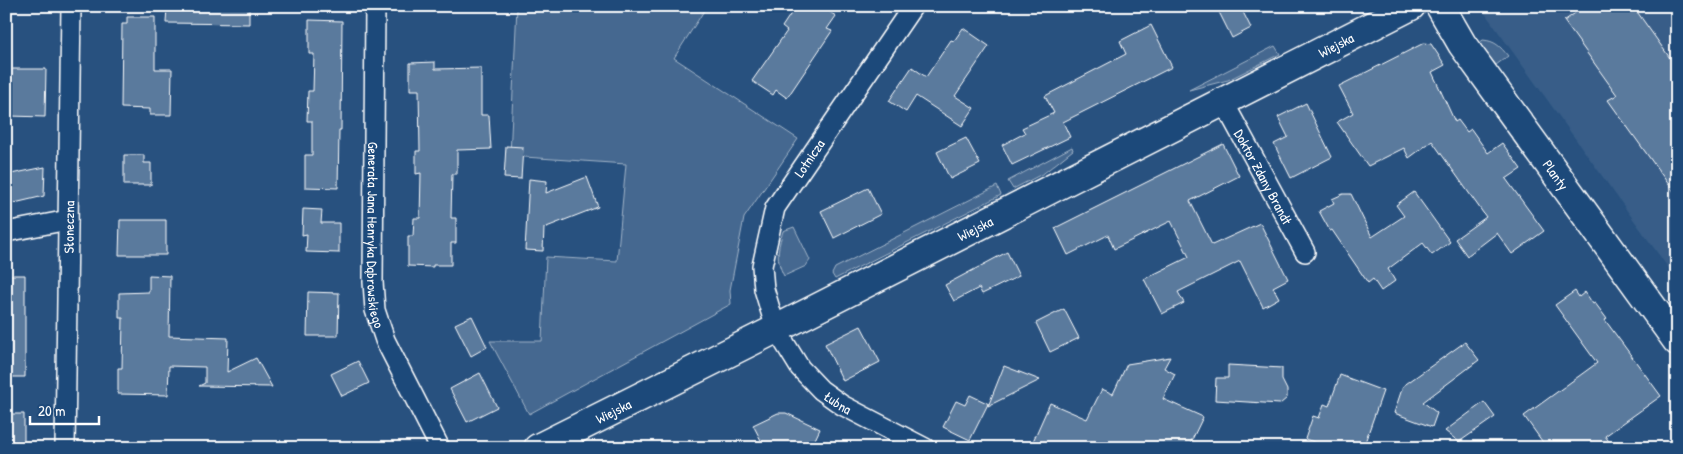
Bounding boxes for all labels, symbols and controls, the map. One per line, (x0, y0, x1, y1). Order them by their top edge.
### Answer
street label: Wiejska (1315, 27, 1357, 61)
street label: Doktor Zdany Brandt (1231, 126, 1298, 228)
street label: Lotnicza (789, 135, 829, 181)
street label: Generała Jana Henryka Dąbrowskiego (363, 142, 390, 331)
street label: Planty (1539, 156, 1574, 194)
street label: Słoneczna (58, 200, 78, 253)
street label: Wiejska (954, 211, 996, 245)
street label: Łubna (820, 386, 856, 418)
street label: Wiejska (592, 393, 635, 427)
scale bar (30, 394, 99, 426)
text: 20 m (38, 400, 65, 421)

